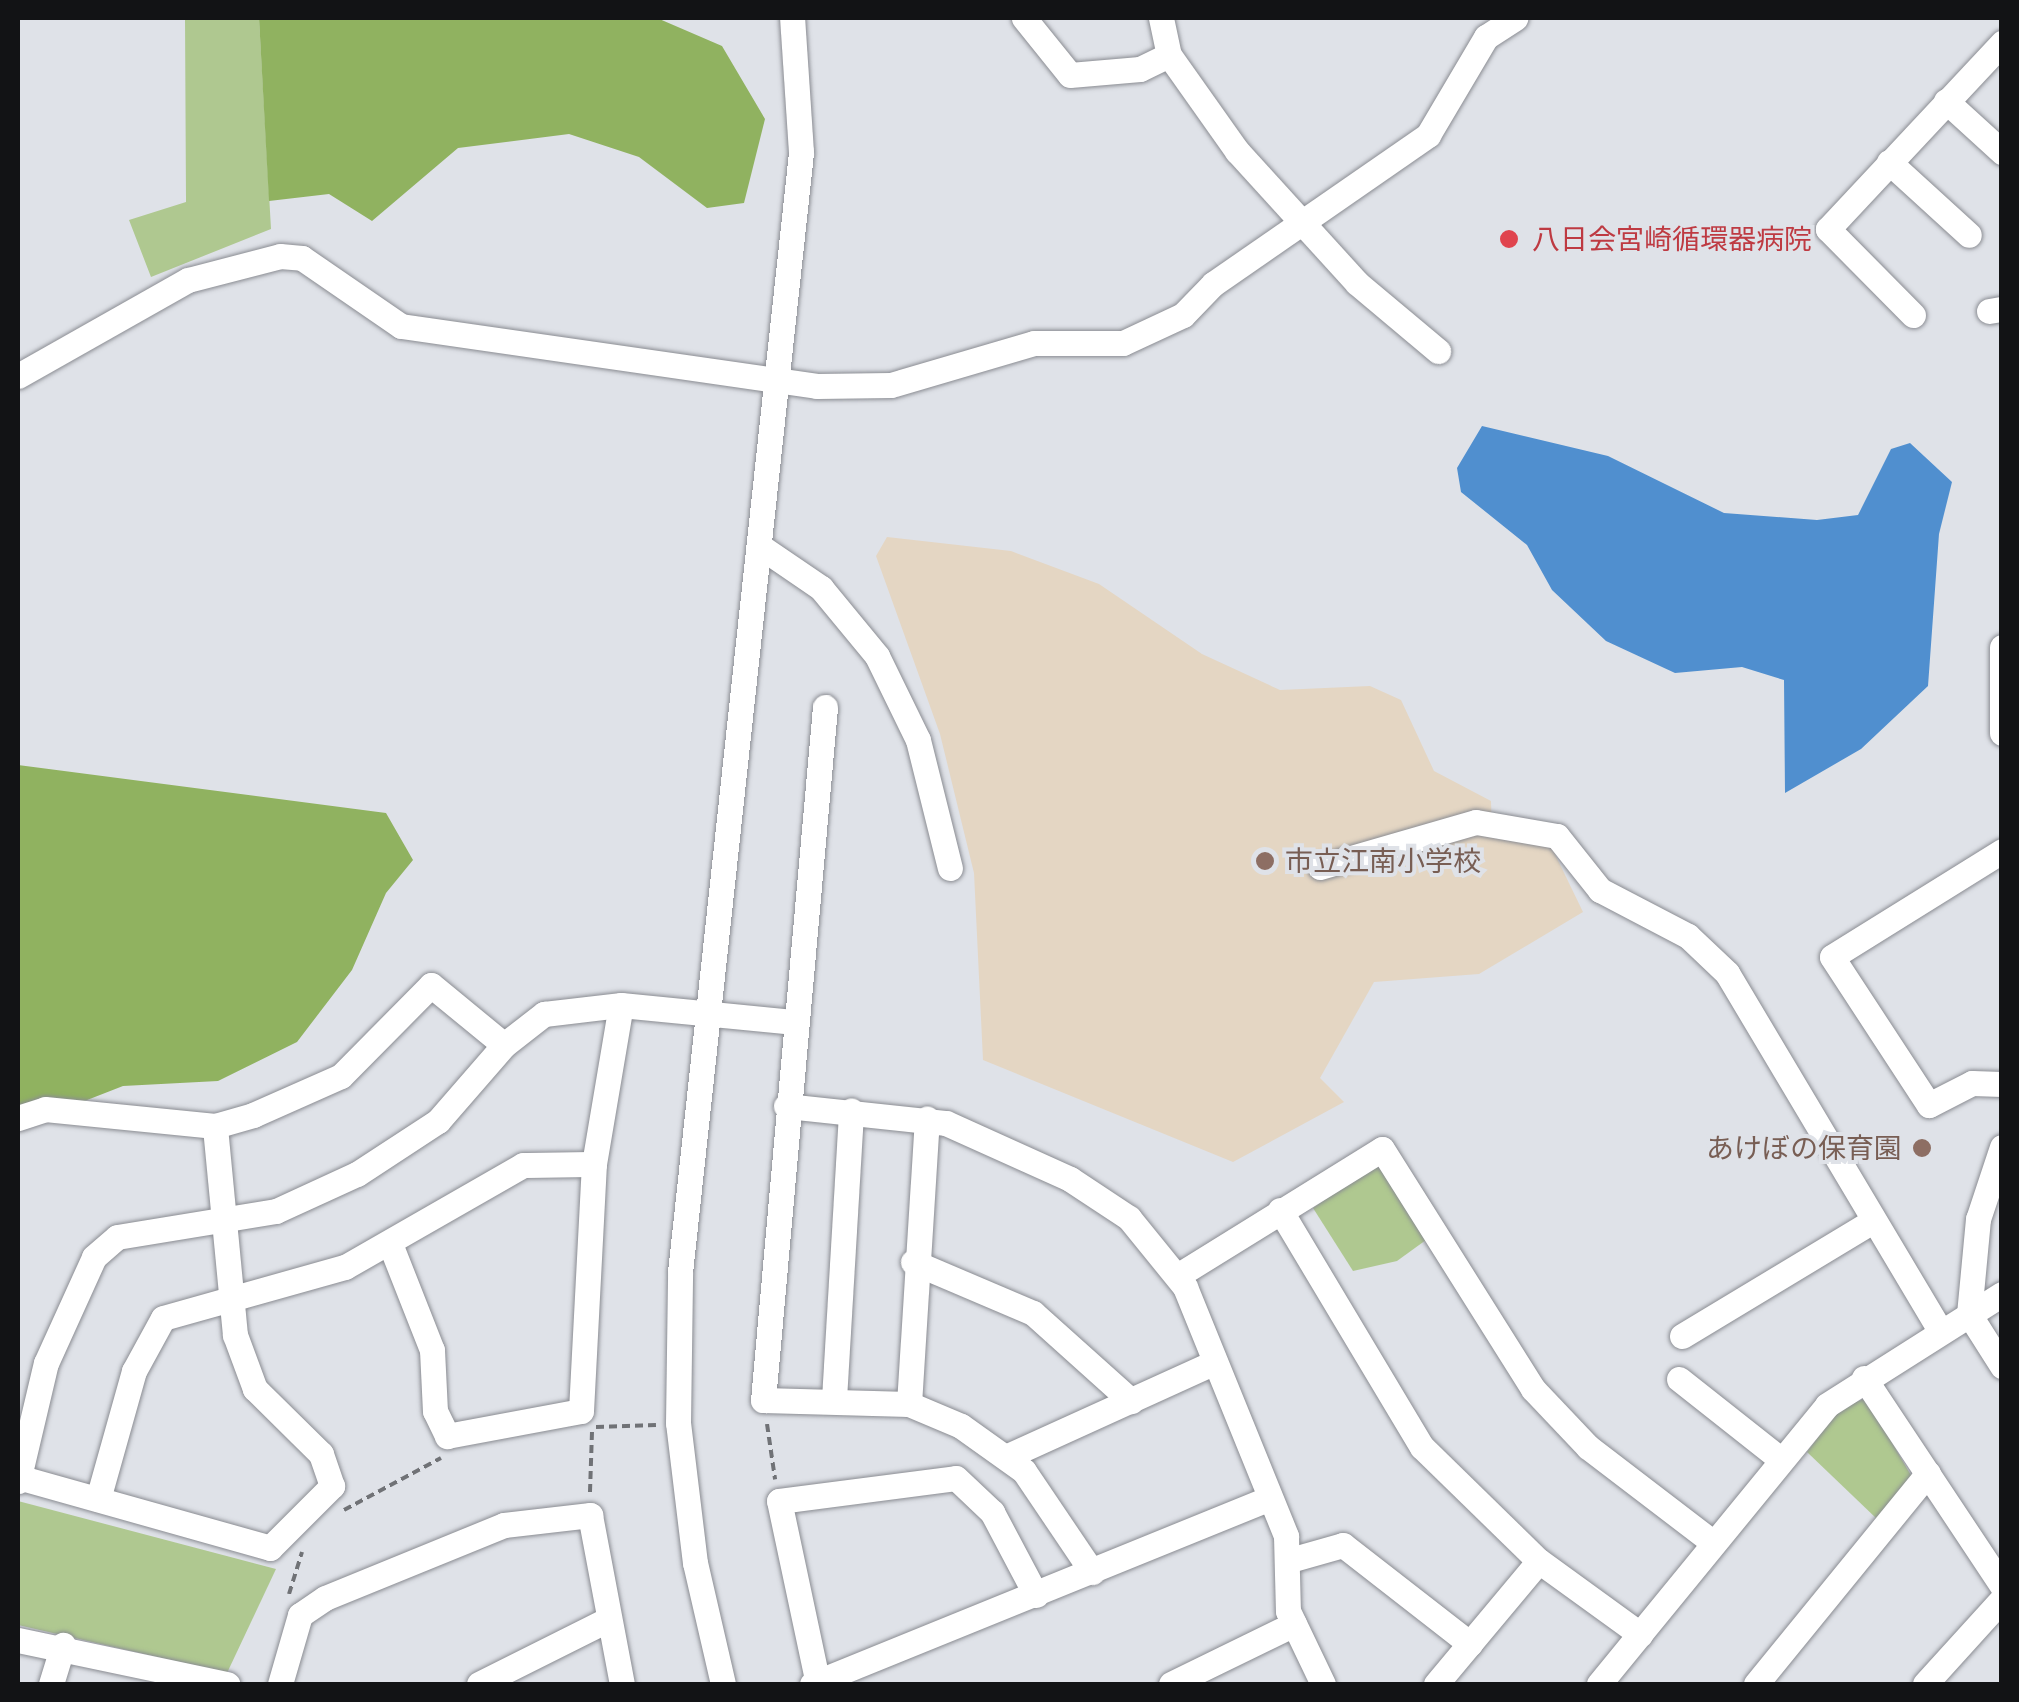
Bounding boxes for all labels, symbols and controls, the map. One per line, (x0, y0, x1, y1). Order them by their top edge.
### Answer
place label: 八日会宮崎循環器病院 (1532, 222, 1812, 256)
marker: 八日会宮崎循環器病院 (1496, 226, 1522, 252)
place label: 市立江南小学校 (1285, 844, 1481, 878)
marker: 市立江南小学校 (1254, 850, 1276, 872)
place label: あけぼの保育園 (1706, 1131, 1902, 1165)
marker: あけぼの保育園 (1911, 1137, 1933, 1159)

